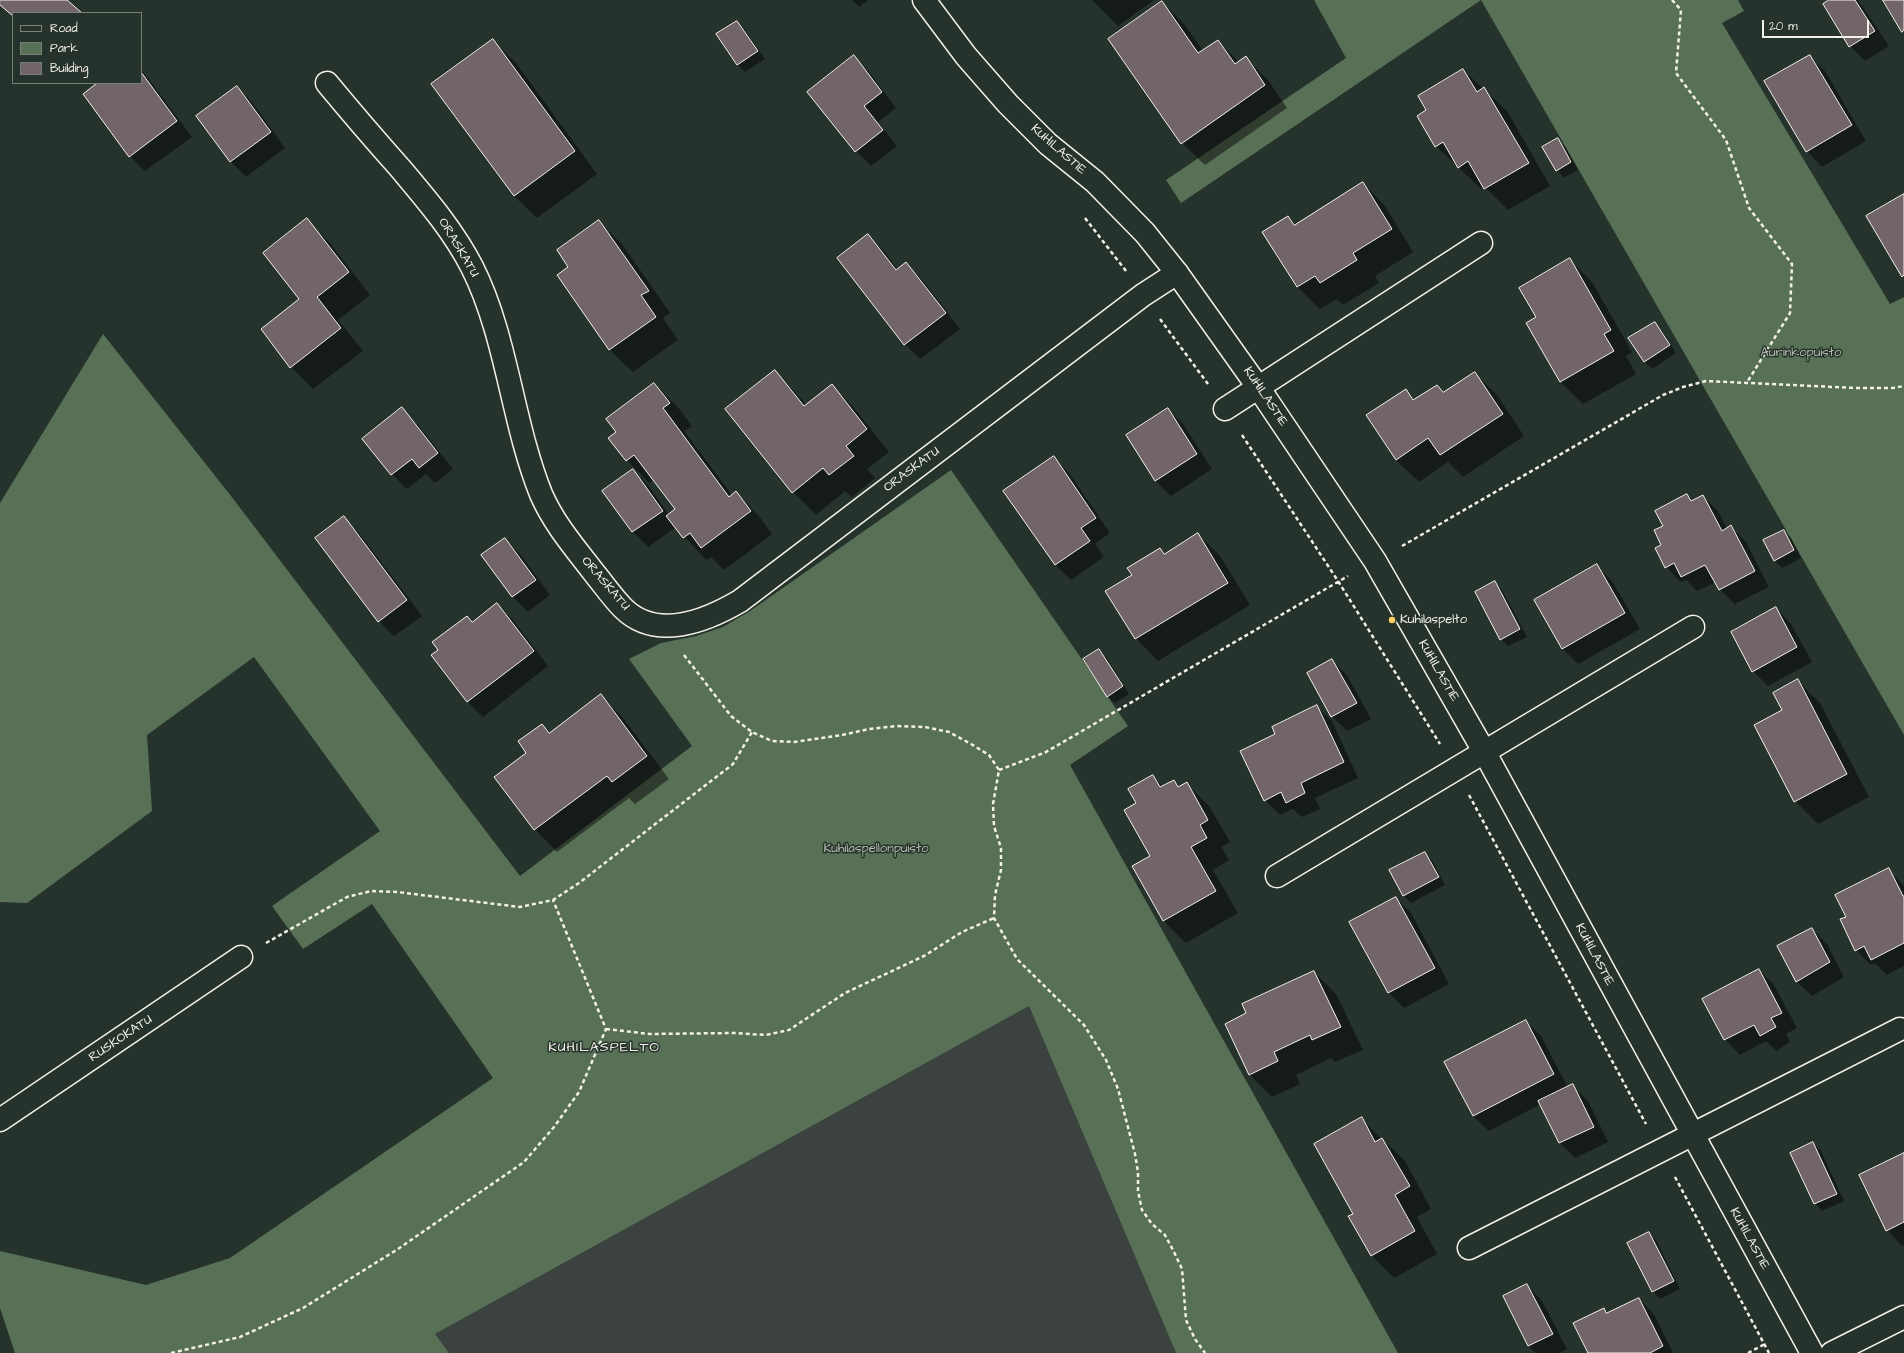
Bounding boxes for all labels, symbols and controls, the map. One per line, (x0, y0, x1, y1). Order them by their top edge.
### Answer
legend (12, 12, 142, 84)
scale bar (1764, 12, 1871, 38)
text: 20 m (1769, 18, 1798, 35)
text: Road (50, 20, 78, 37)
text: Park (50, 40, 78, 57)
text: Building (50, 60, 88, 77)
street label: KUHILASTIE (1027, 122, 1089, 178)
street label: ORASKATU (434, 216, 482, 280)
park label: Aurinkopuisto (1761, 345, 1841, 361)
street label: KUHILASTIE (1239, 364, 1291, 430)
street label: ORASKATU (881, 444, 943, 496)
street label: ORASKATU (577, 554, 633, 614)
place label: Kuhilaspelto (1400, 612, 1467, 628)
marker: Kuhilaspelto (1387, 615, 1397, 625)
street label: KUHILASTIE (1414, 637, 1462, 705)
park label: Kuhilaspellonpuisto (823, 841, 929, 857)
street label: KUHILASTIE (1571, 921, 1617, 989)
street label: RUSKOKATU (86, 1012, 156, 1066)
district label: KUHILASPELTO (548, 1040, 660, 1056)
street label: KUHILASTIE (1726, 1205, 1772, 1273)

